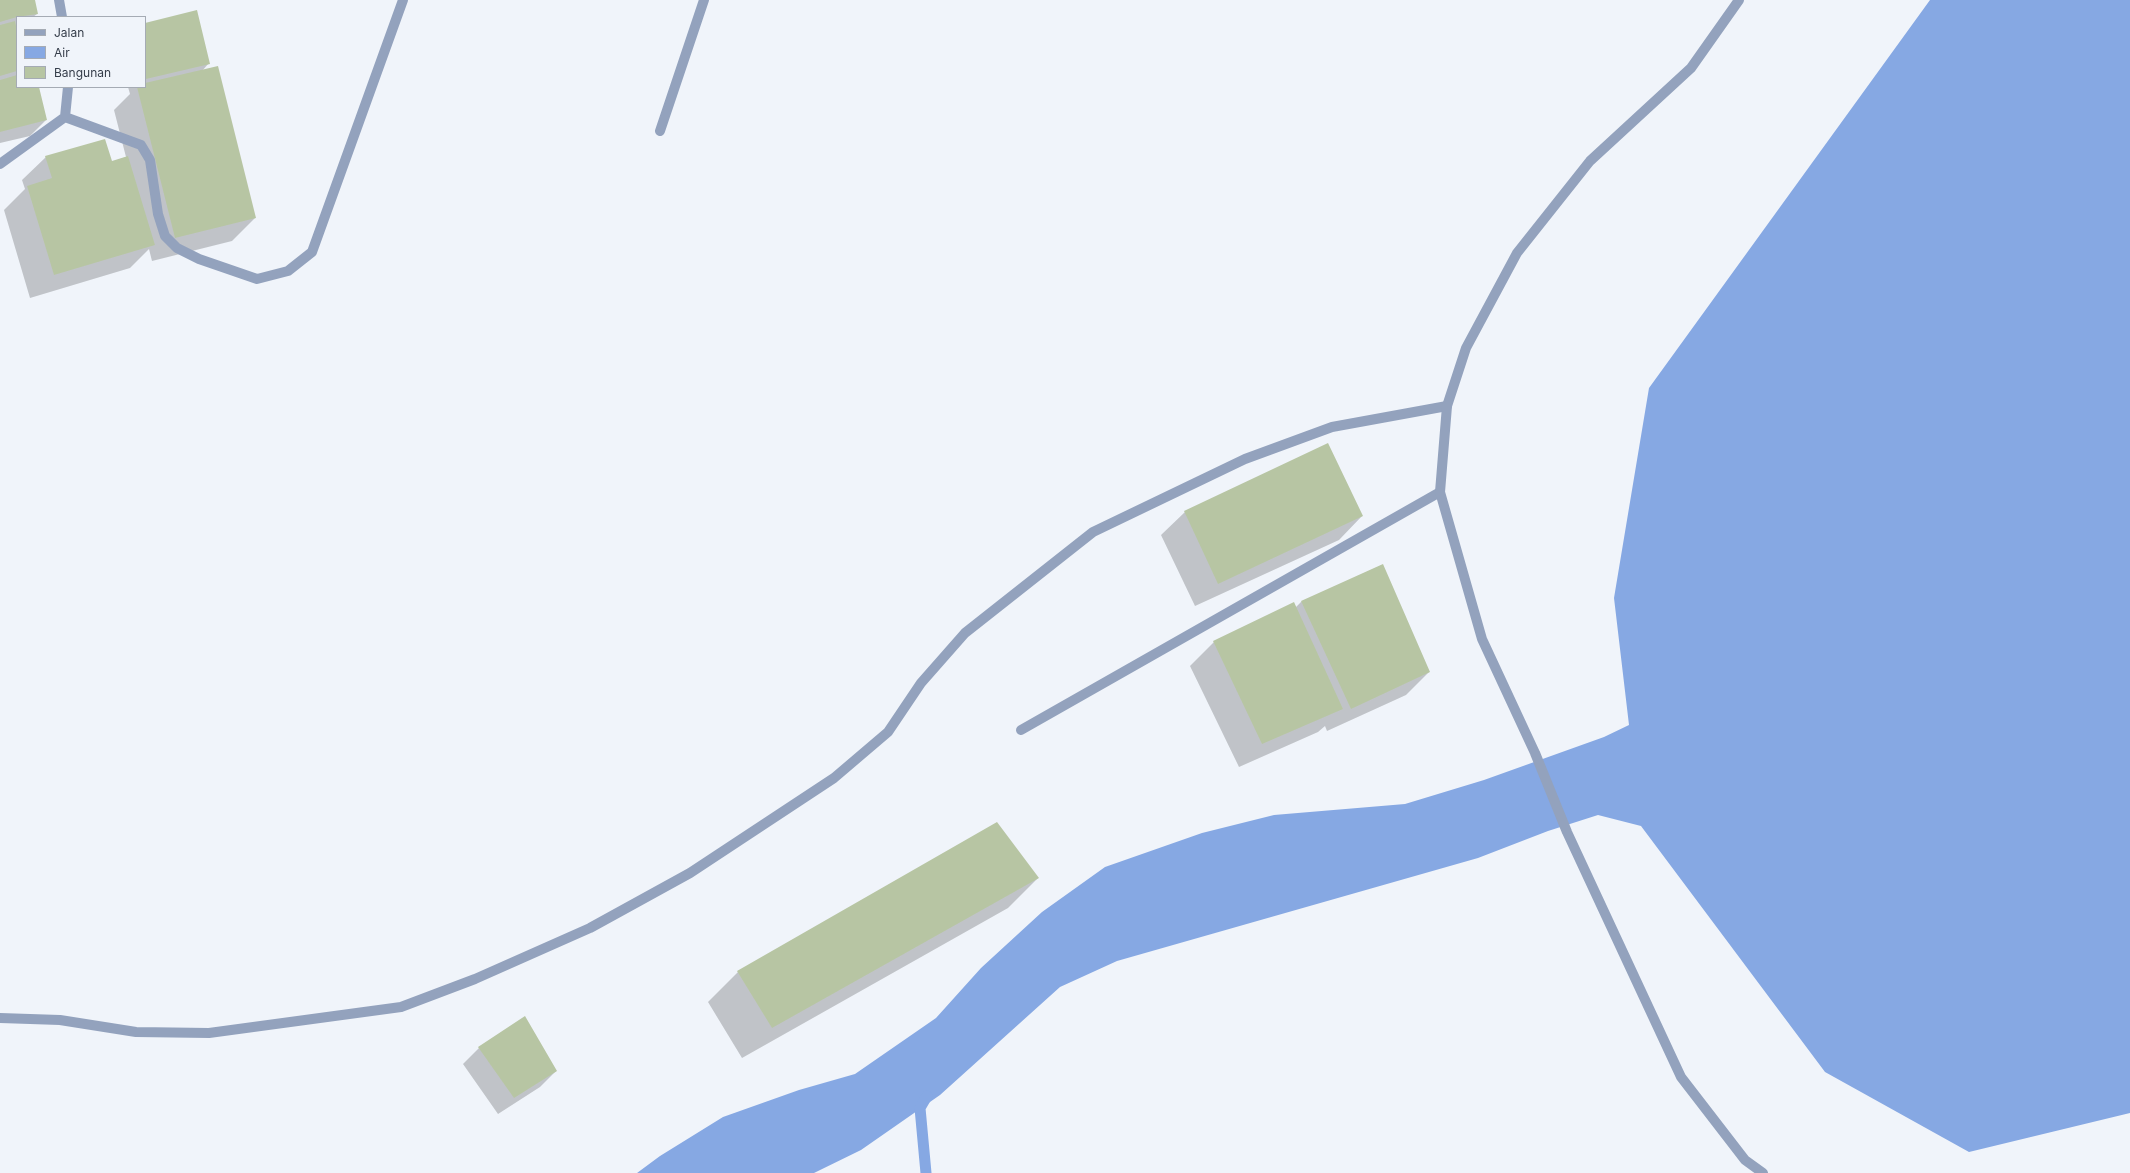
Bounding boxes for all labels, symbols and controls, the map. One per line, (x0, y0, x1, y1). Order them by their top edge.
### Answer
legend (16, 16, 146, 88)
text: Jalan (54, 25, 84, 40)
text: Air (54, 45, 70, 60)
text: Bangunan (54, 65, 111, 80)

